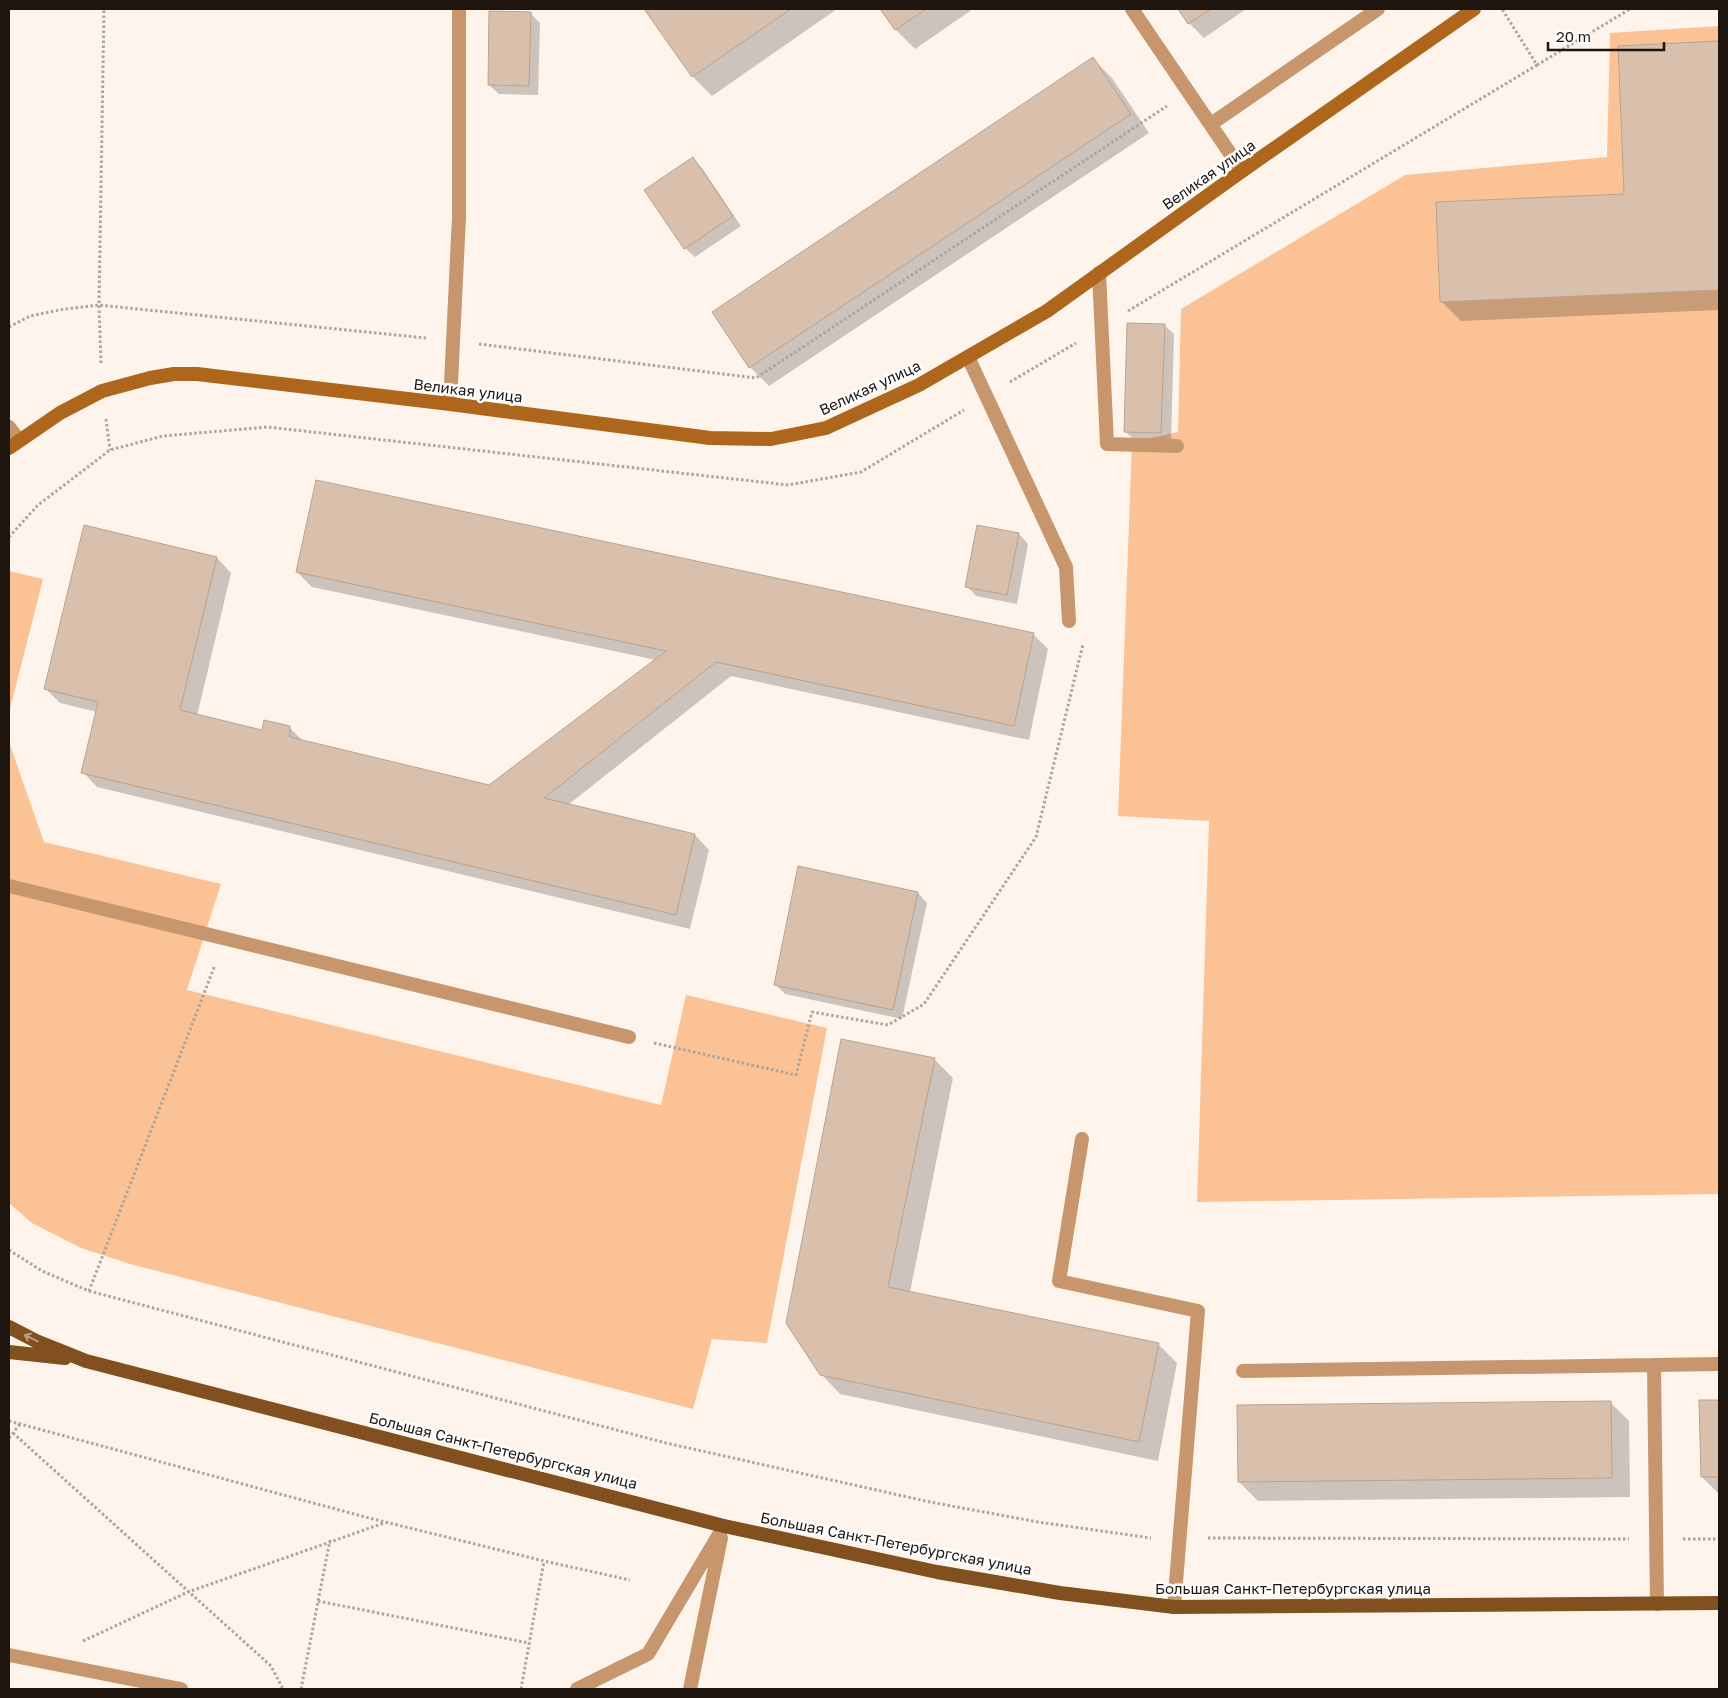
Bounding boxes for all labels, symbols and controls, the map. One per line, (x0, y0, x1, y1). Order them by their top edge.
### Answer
scale bar (1548, 20, 1664, 52)
text: 20 m (1556, 27, 1591, 45)
street label: Великая улица (1158, 135, 1259, 213)
street label: Великая улица (816, 356, 923, 418)
street label: Великая улица (413, 374, 524, 406)
one-way arrow (24, 1333, 39, 1342)
street label: Большая Санкт-Петербургская улица (367, 1408, 639, 1492)
street label: Большая Санкт-Петербургская улица (759, 1508, 1033, 1578)
street label: Большая Санкт-Петербургская улица (1155, 1579, 1431, 1597)

